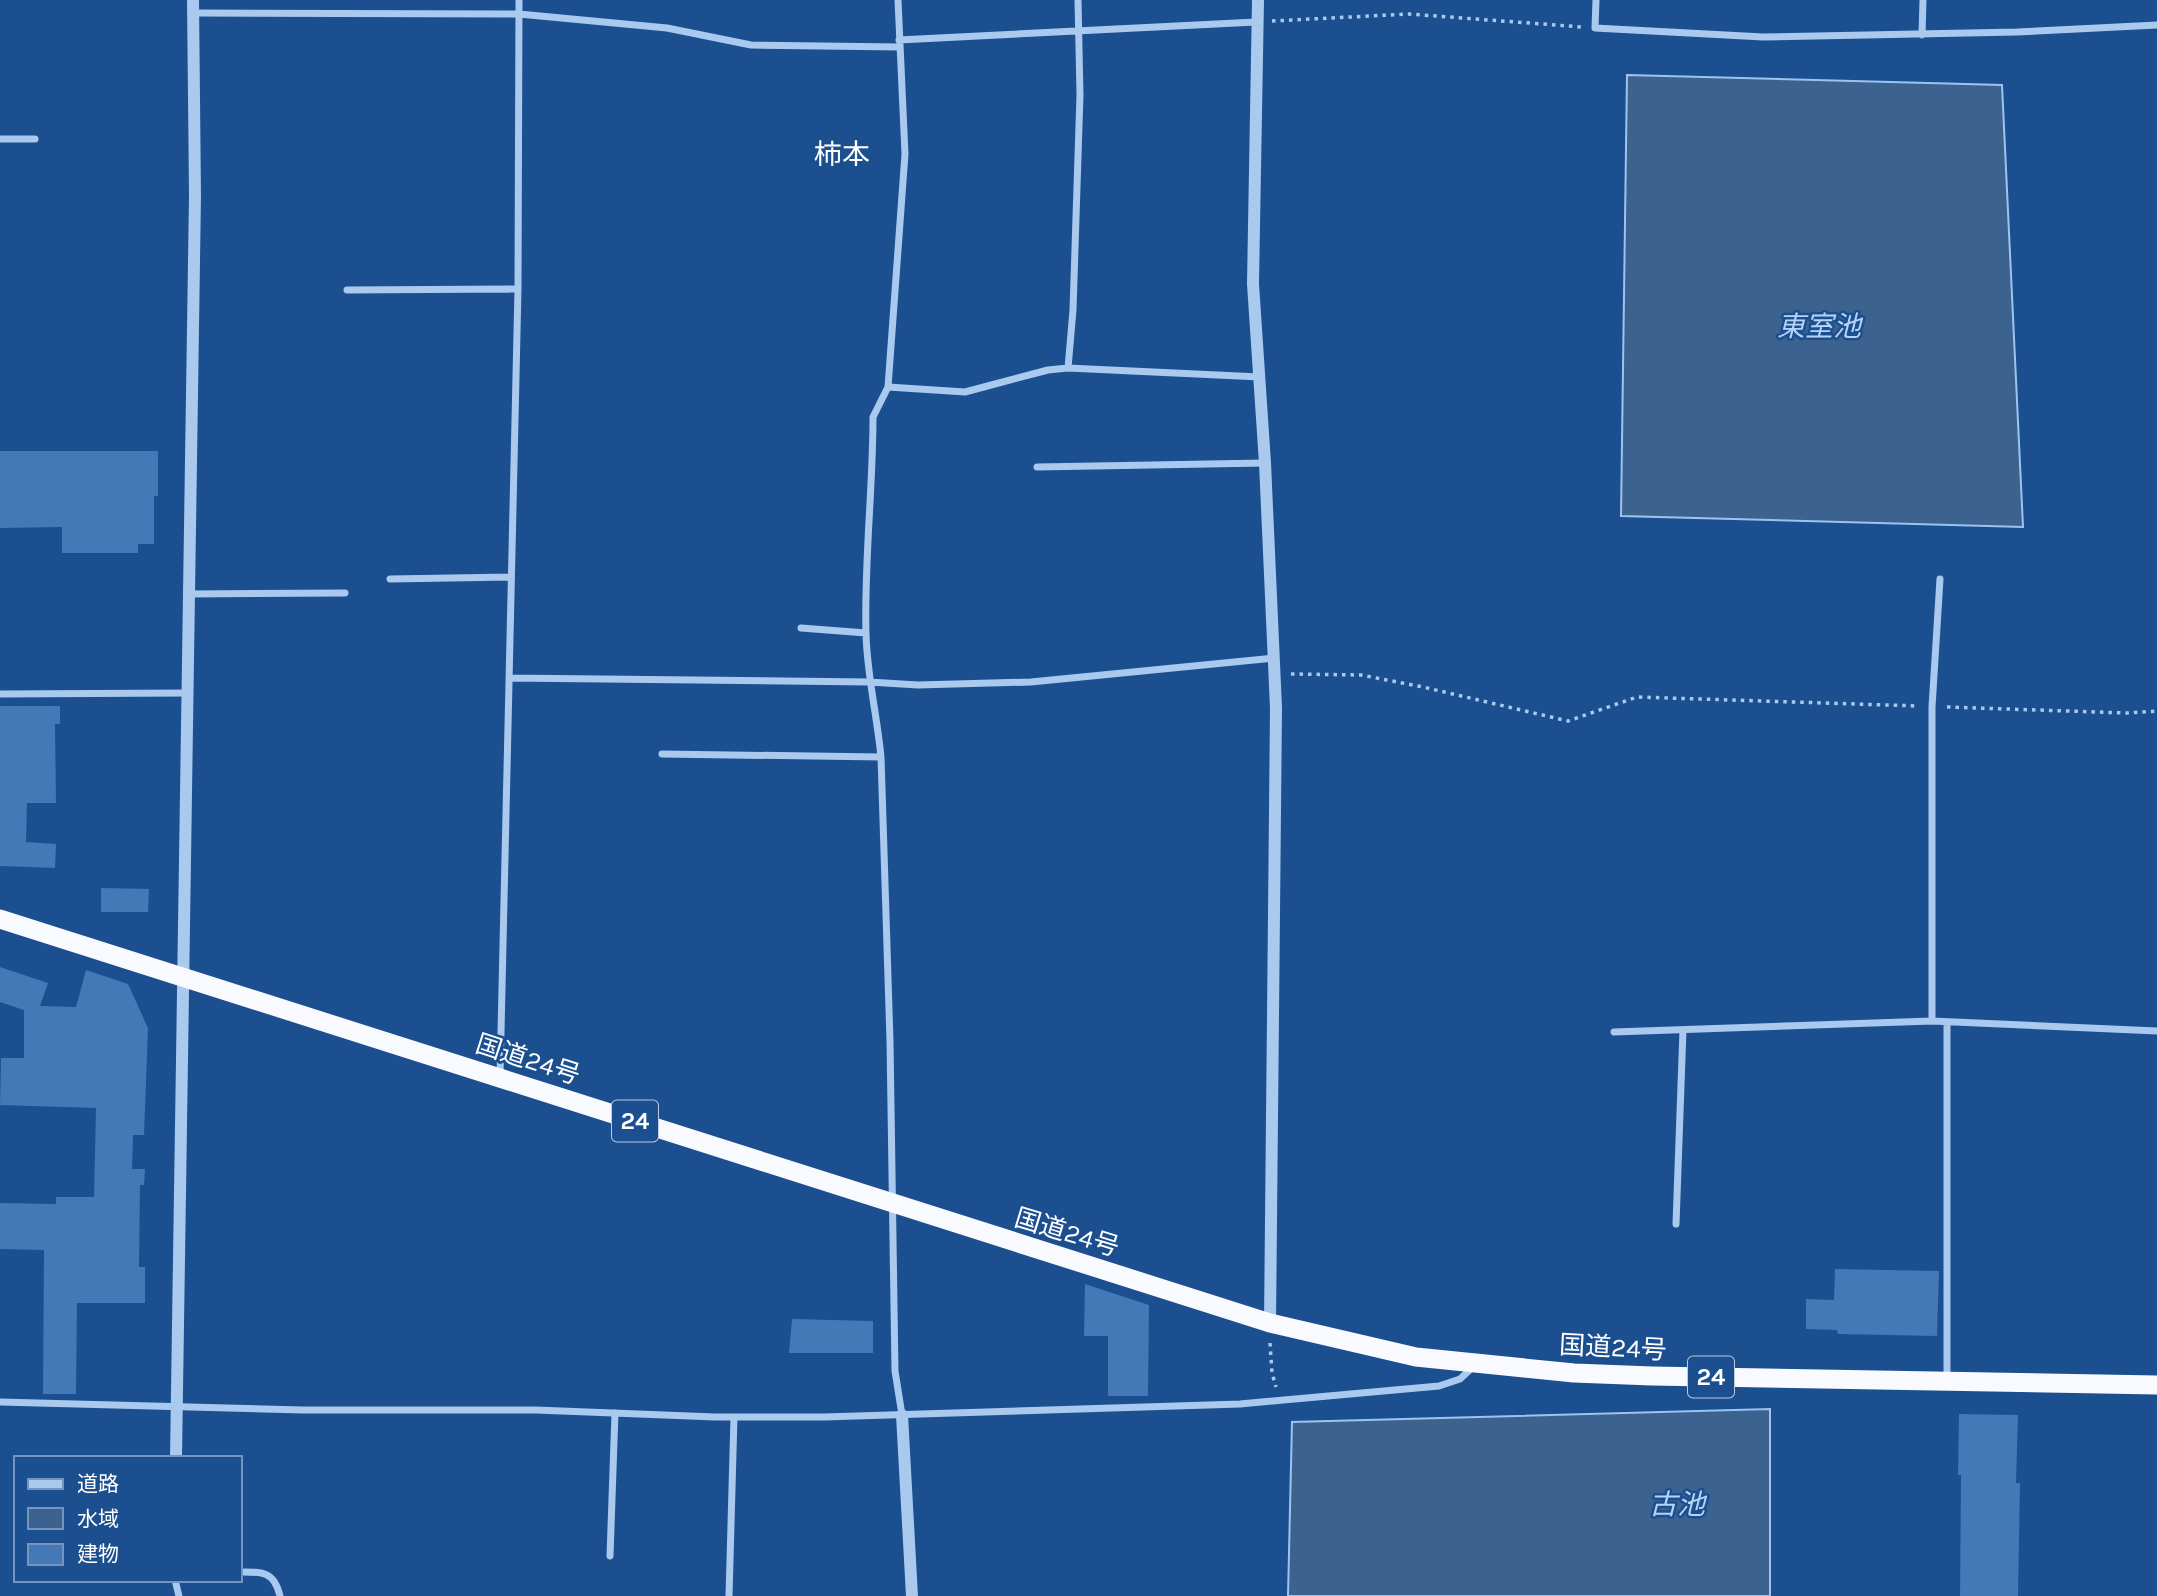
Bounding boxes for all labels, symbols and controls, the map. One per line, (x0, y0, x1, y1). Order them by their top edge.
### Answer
district label: 柿本 (814, 138, 870, 171)
water label: 東室池 (1777, 310, 1864, 343)
street label: 国道24号 (472, 1028, 584, 1091)
road number: 24 (612, 1100, 658, 1142)
street label: 国道24号 (1011, 1202, 1123, 1263)
street label: 国道24号 (1558, 1329, 1668, 1366)
road number: 24 (1688, 1357, 1734, 1398)
legend (14, 1456, 242, 1582)
text: 道路 (77, 1472, 119, 1496)
water label: 古池 (1649, 1488, 1708, 1521)
text: 水域 (77, 1507, 119, 1531)
text: 建物 (77, 1542, 119, 1566)

